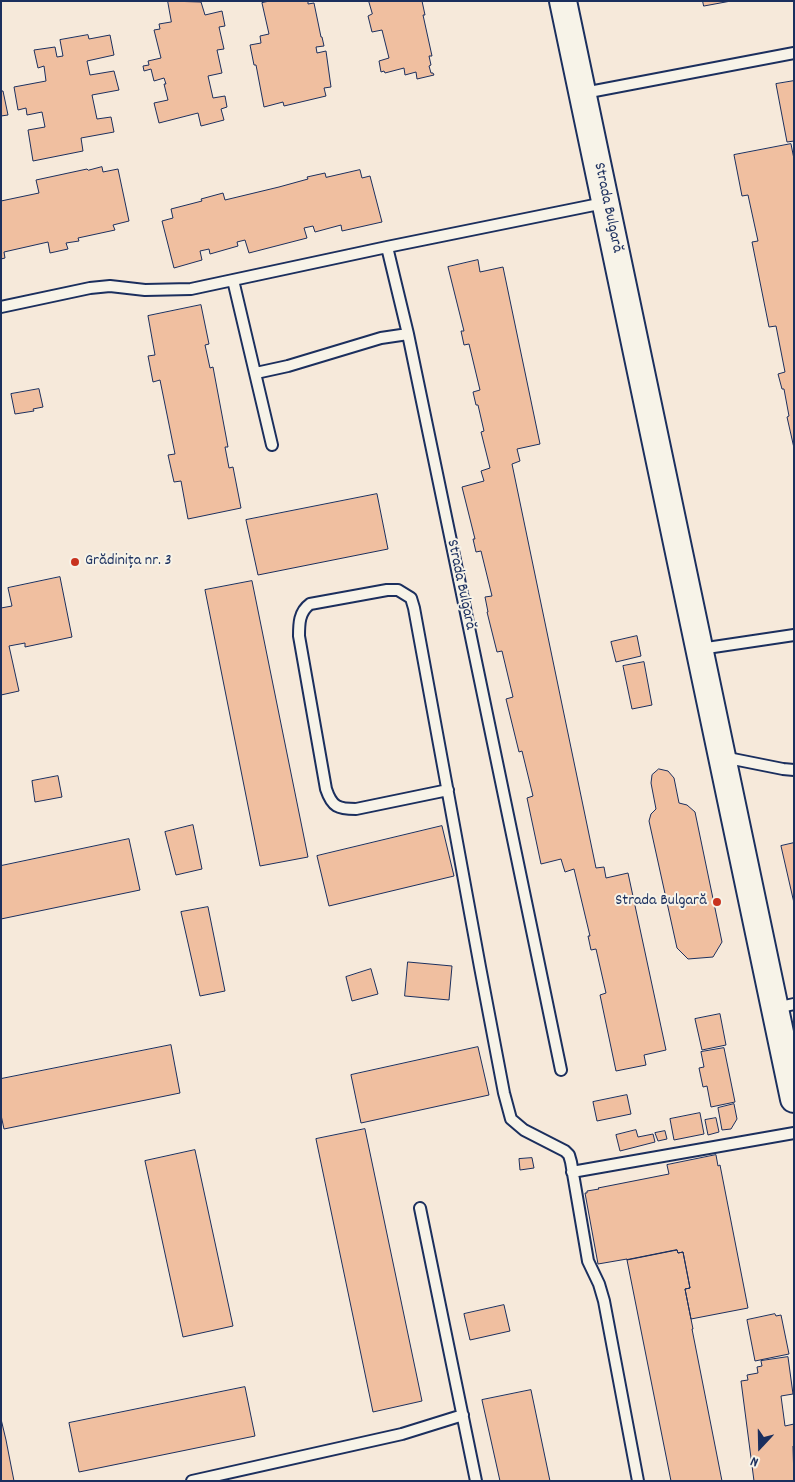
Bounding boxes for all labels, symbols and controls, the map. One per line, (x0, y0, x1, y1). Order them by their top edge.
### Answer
street label: Strada Bulgară (588, 161, 626, 255)
street label: Strada Bulgară (441, 538, 479, 632)
place label: Grădinița nr. 3 (85, 552, 172, 572)
marker: Grădinița nr. 3 (69, 556, 81, 568)
place label: Strada Bulgară (615, 892, 707, 912)
marker: Strada Bulgară (711, 896, 723, 908)
north arrow (735, 1422, 785, 1472)
text: N (748, 1450, 761, 1472)

